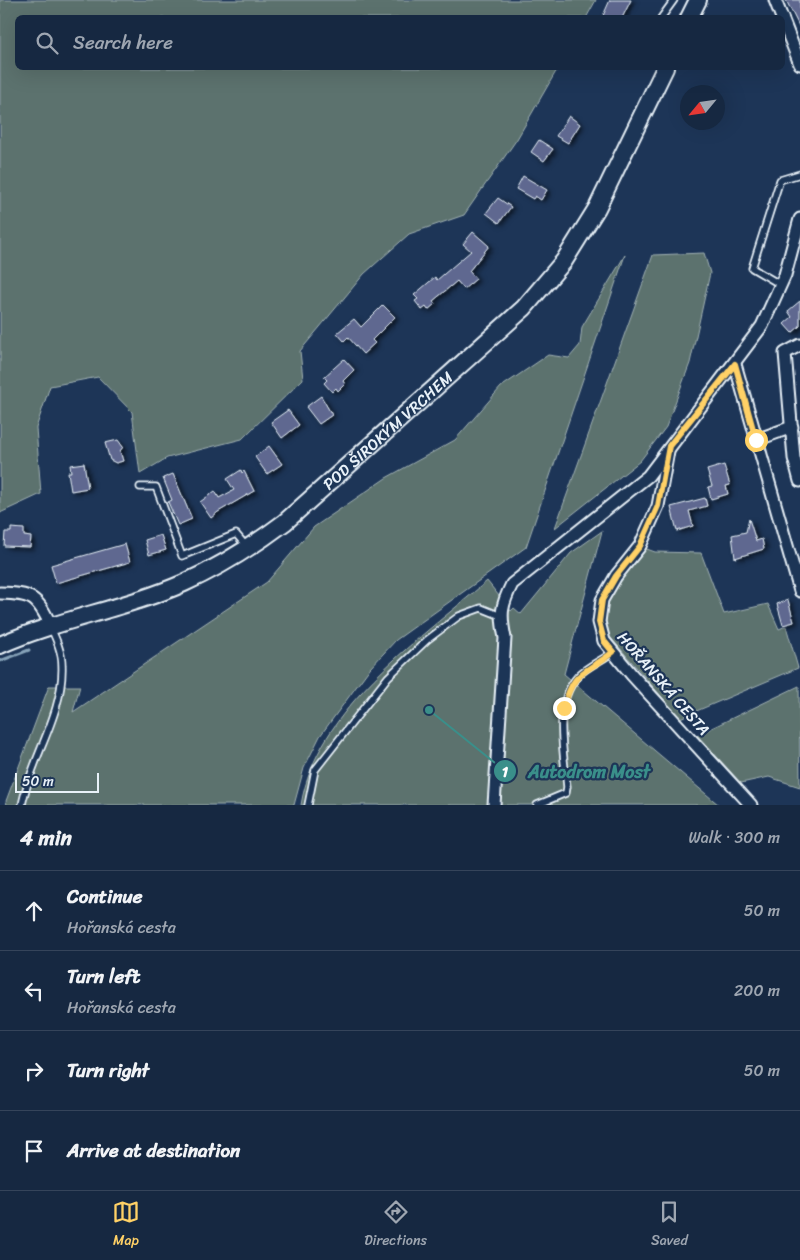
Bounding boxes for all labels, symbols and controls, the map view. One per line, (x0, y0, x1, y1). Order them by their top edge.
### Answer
search box (15, 15, 785, 70)
text: Search here (73, 26, 173, 59)
icon: search (33, 29, 61, 57)
north arrow (680, 85, 725, 130)
street label: POD ŠIROKÝM VRCHEM (316, 364, 460, 497)
route start (745, 429, 768, 452)
street label: HOŘANSKÁ CESTA (610, 624, 717, 742)
route end (553, 697, 576, 720)
callout: Autodrom Most (493, 755, 660, 788)
text: Autodrom Most (527, 756, 652, 788)
text: 1 (502, 759, 509, 785)
text: 50 m (22, 769, 54, 794)
scale bar (15, 770, 99, 793)
text: 4 min (20, 819, 72, 857)
text: Walk · 300 m (689, 823, 780, 852)
text: Continue (67, 880, 143, 913)
text: 50 m (744, 896, 780, 925)
icon: ahead (20, 897, 48, 925)
text: Hořanská cesta (67, 913, 176, 942)
text: Turn left (67, 960, 140, 993)
text: 200 m (734, 976, 780, 1005)
icon: left (20, 977, 48, 1005)
text: Hořanská cesta (67, 993, 176, 1022)
text: Turn right (67, 1054, 149, 1087)
text: 50 m (744, 1056, 780, 1085)
icon: right (20, 1057, 48, 1085)
text: Arrive at destination (67, 1134, 240, 1167)
icon: arrive (20, 1137, 48, 1165)
tab: Map (112, 1198, 140, 1253)
tab: Directions (364, 1198, 427, 1253)
tab: Saved (651, 1198, 688, 1253)

